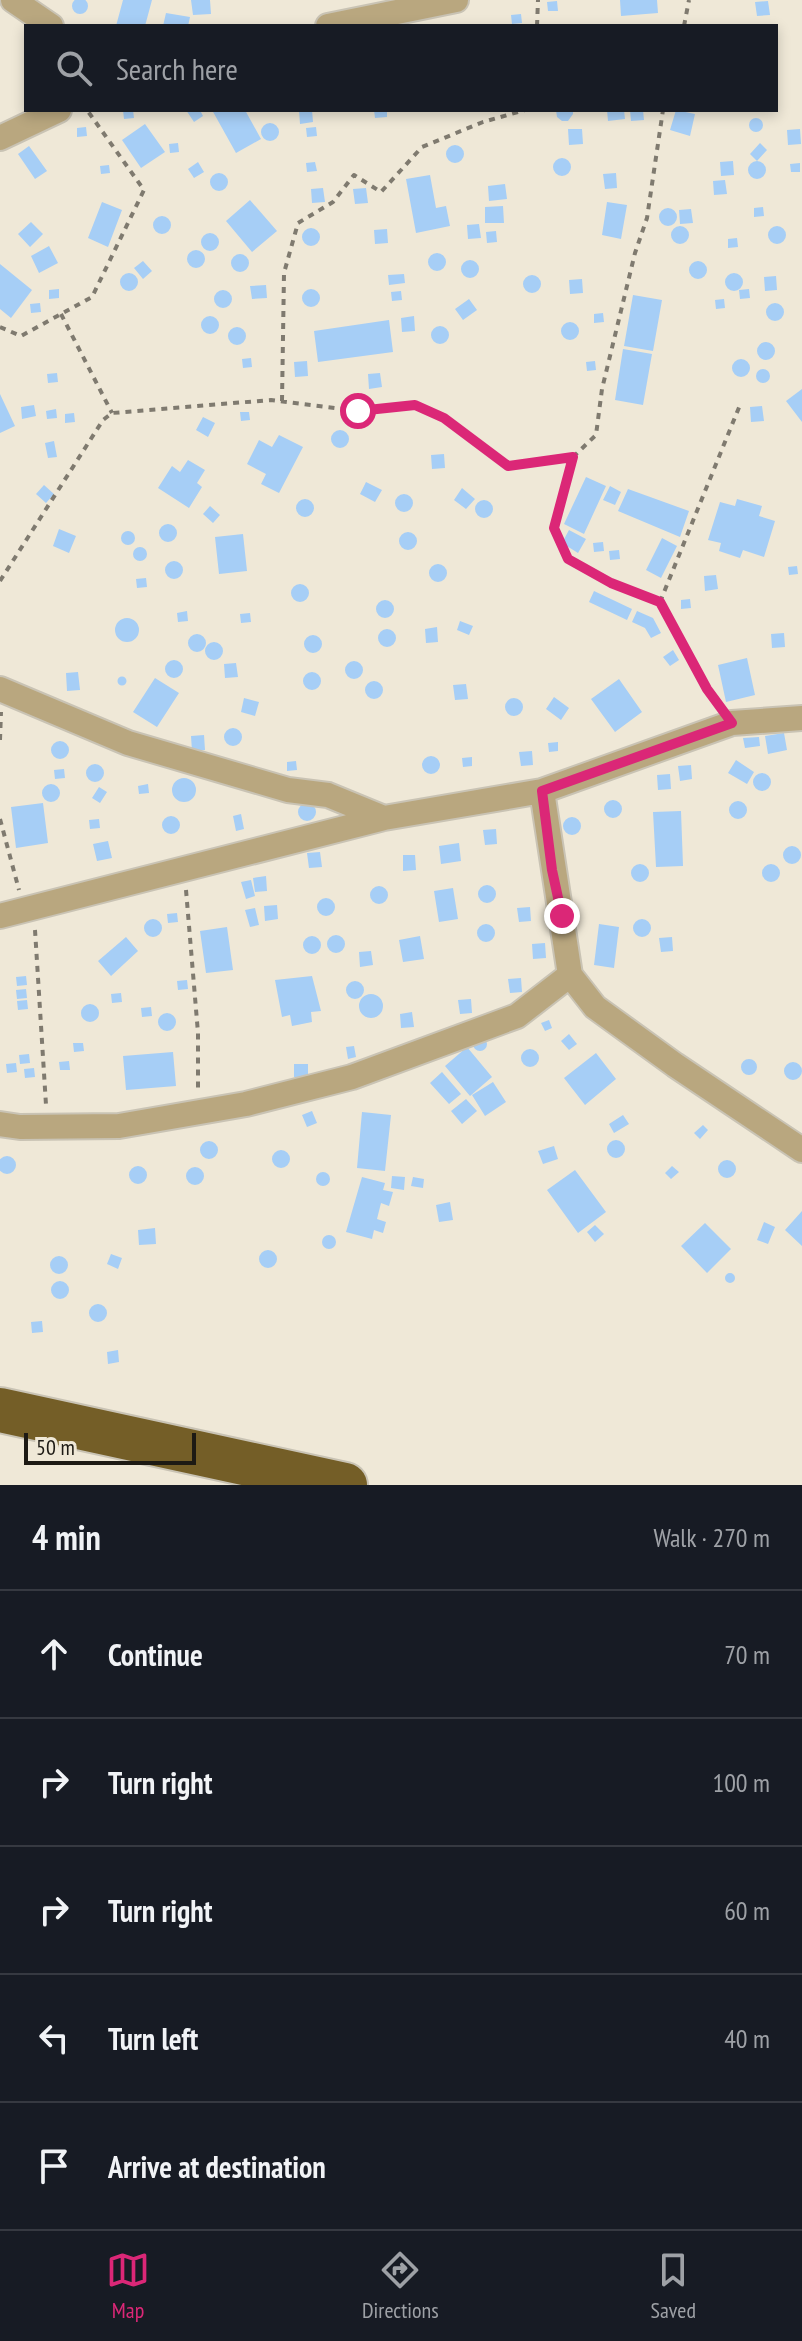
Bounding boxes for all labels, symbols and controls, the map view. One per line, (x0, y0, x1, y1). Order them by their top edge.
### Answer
search box (24, 24, 778, 112)
icon: search (52, 46, 96, 90)
text: Search here (116, 49, 238, 88)
route start (340, 393, 376, 429)
route end (544, 898, 580, 934)
scale bar (24, 1429, 196, 1465)
text: 50 m (36, 1433, 75, 1461)
text: 4 min (32, 1515, 101, 1559)
text: Walk · 270 m (653, 1521, 770, 1554)
icon: ahead (32, 1632, 76, 1676)
text: Continue (108, 1635, 203, 1674)
text: 70 m (724, 1638, 770, 1671)
icon: right (32, 1760, 76, 1804)
text: Turn right (108, 1763, 212, 1802)
text: 100 m (712, 1766, 770, 1799)
icon: right (32, 1888, 76, 1932)
text: Turn right (108, 1891, 212, 1930)
text: 60 m (724, 1894, 770, 1927)
icon: left (32, 2016, 76, 2060)
text: Turn left (108, 2019, 198, 2058)
text: 40 m (724, 2022, 770, 2055)
icon: arrive (32, 2144, 76, 2188)
text: Arrive at destination (108, 2147, 326, 2186)
tab: Map (106, 2248, 150, 2324)
tab: Directions (362, 2248, 439, 2324)
tab: Saved (651, 2248, 696, 2324)

